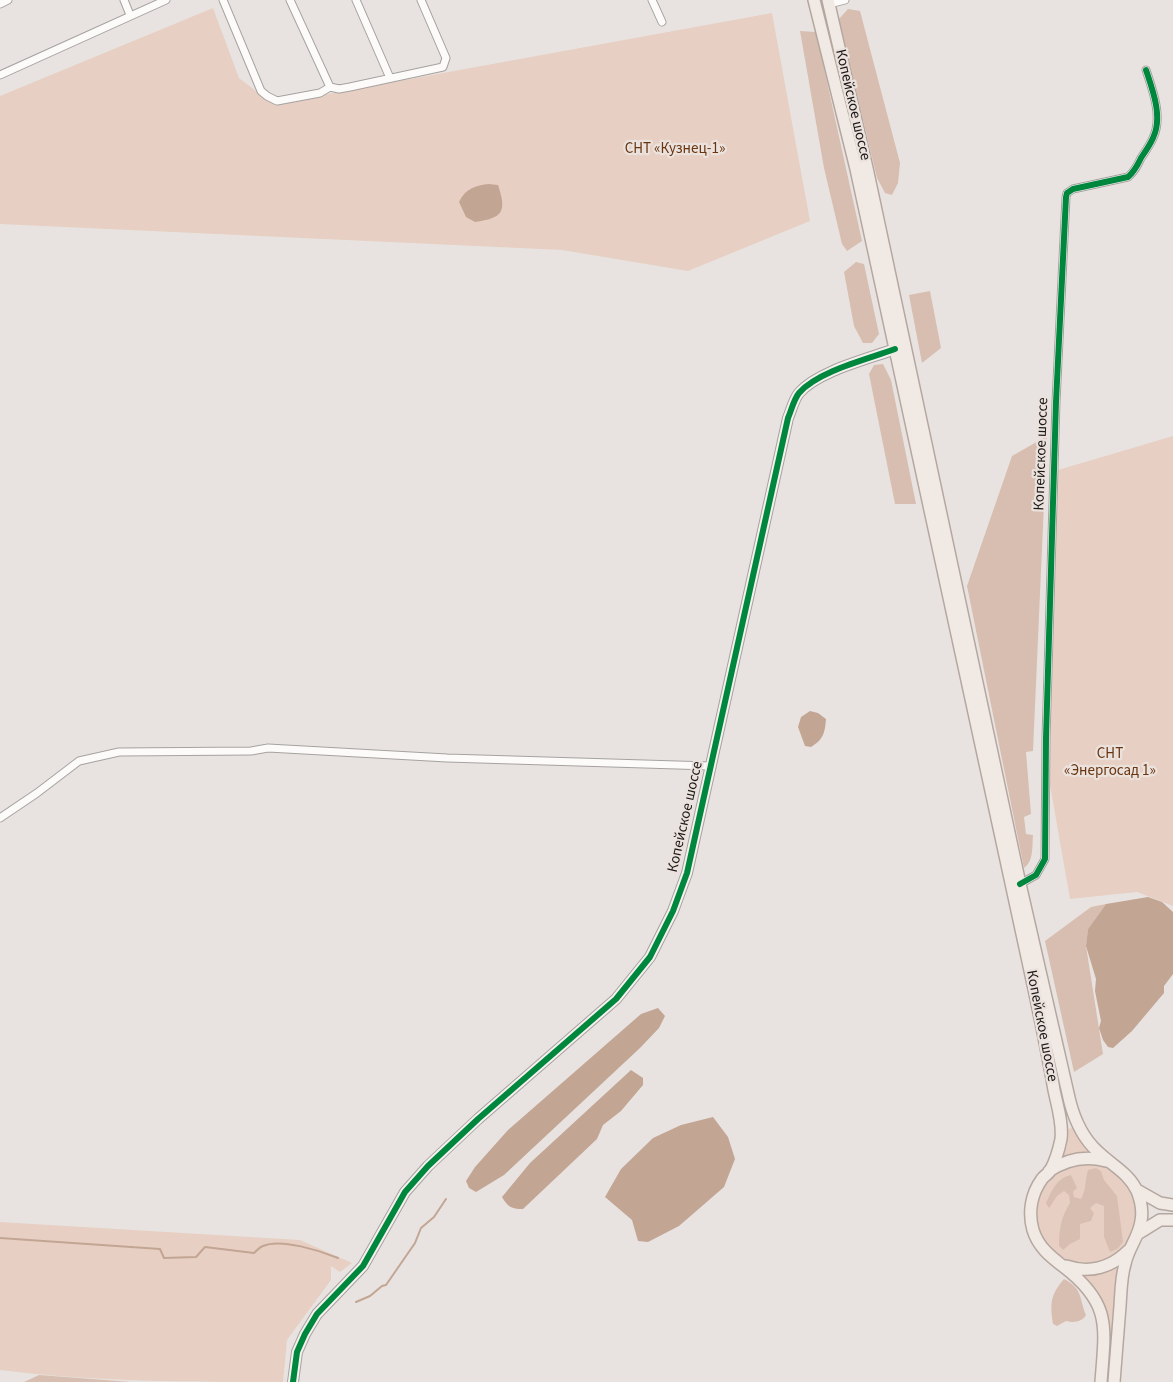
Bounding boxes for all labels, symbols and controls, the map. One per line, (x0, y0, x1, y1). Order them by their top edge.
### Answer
street label: Копейское шоссе (830, 48, 874, 162)
park label: СНТ «Кузнец-1» (625, 141, 725, 159)
street label: Копейское шоссе (1031, 397, 1053, 511)
park label: СНТ «Энергосад 1» (1064, 746, 1156, 781)
street label: Копейское шоссе (664, 760, 708, 874)
street label: Копейское шоссе (1021, 969, 1061, 1083)

